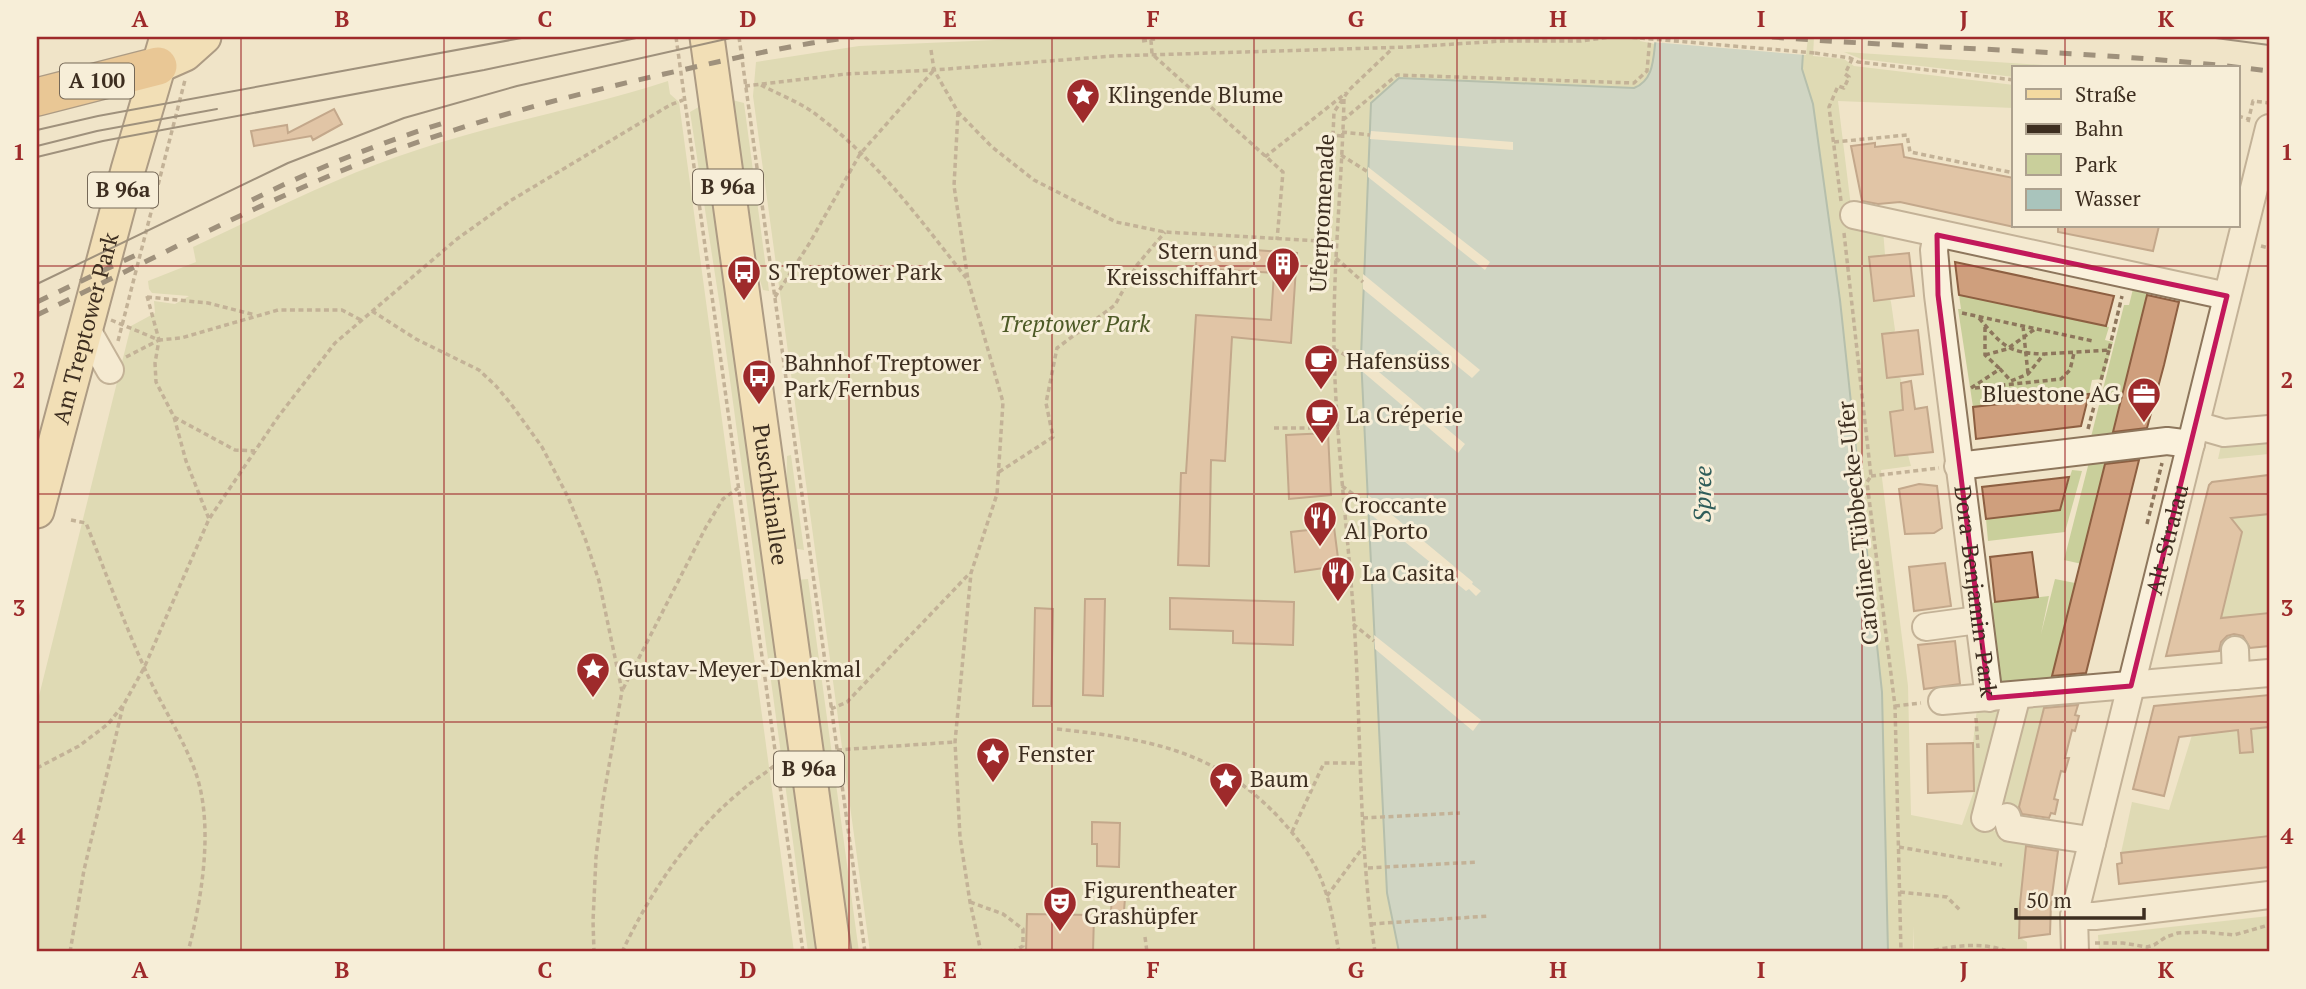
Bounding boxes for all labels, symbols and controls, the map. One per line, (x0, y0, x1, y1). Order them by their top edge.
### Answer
text: A (132, 3, 149, 34)
text: B (335, 3, 350, 34)
text: C (538, 3, 553, 34)
text: D (740, 3, 757, 34)
text: E (943, 3, 957, 34)
text: F (1146, 3, 1160, 34)
text: G (1348, 3, 1365, 34)
text: H (1549, 3, 1567, 34)
text: I (1757, 3, 1765, 34)
text: J (1960, 3, 1968, 34)
text: K (2158, 3, 2175, 34)
road number: A 100 (60, 64, 134, 98)
legend (2012, 66, 2240, 228)
place icon: Klingende Blume (1064, 76, 1102, 125)
place label: Klingende Blume (1108, 79, 1283, 110)
text: Straße (2075, 80, 2137, 108)
text: Bahn (2075, 114, 2124, 142)
street label: Uferpromenade (1302, 133, 1341, 293)
text: 1 (13, 136, 26, 167)
text: 1 (2281, 136, 2294, 167)
text: Park (2075, 150, 2117, 178)
road number: B 96a (693, 170, 763, 204)
road number: B 96a (88, 172, 158, 208)
text: Wasser (2075, 184, 2141, 212)
street label: Am Treptower Park (45, 229, 126, 428)
place label: Stern und Kreisschiffahrt (1107, 235, 1258, 292)
building icon: Stern und Kreisschiffahrt (1264, 245, 1302, 294)
bus stop icon: S Treptower Park (725, 253, 763, 302)
place label: S Treptower Park (768, 256, 942, 287)
park label: Treptower Park (1000, 308, 1151, 339)
cafe icon: Hafensüss (1302, 342, 1340, 391)
place label: Hafensüss (1346, 345, 1450, 376)
place label: Bahnhof Treptower Park/Fernbus (784, 347, 981, 404)
bus stop icon: Bahnhof Treptower Park/Fernbus (740, 357, 778, 406)
text: 2 (13, 364, 26, 395)
text: 2 (2281, 364, 2294, 395)
office icon: Bluestone AG (2125, 375, 2163, 424)
place label: Bluestone AG (1982, 378, 2120, 409)
cafe icon: La Créperie (1303, 396, 1341, 445)
place label: La Créperie (1346, 399, 1463, 430)
street label: Caroline-Tübbecke-Ufer (1829, 399, 1886, 647)
street label: Puschkinallee (746, 422, 796, 567)
water label: Spree (1686, 465, 1718, 523)
street label: Alt-Stralau (2138, 481, 2195, 598)
street label: Dora-Benjamin-Park (1947, 483, 2005, 699)
place label: Croccante Al Porto (1344, 489, 1447, 546)
restaurant icon: Croccante Al Porto (1301, 499, 1339, 548)
restaurant icon: La Casita (1319, 554, 1357, 603)
place label: La Casita (1362, 557, 1456, 588)
text: 3 (13, 592, 26, 623)
text: 3 (2281, 592, 2294, 623)
place icon: Gustav-Meyer-Denkmal (574, 650, 612, 699)
place label: Gustav-Meyer-Denkmal (618, 653, 862, 684)
place icon: Fenster (974, 735, 1012, 784)
place label: Fenster (1018, 738, 1095, 769)
road number: B 96a (774, 752, 844, 786)
place icon: Baum (1207, 760, 1245, 809)
place label: Baum (1250, 763, 1309, 794)
text: 4 (13, 820, 26, 851)
text: 4 (2281, 820, 2294, 851)
place label: Figurentheater Grashüpfer (1084, 874, 1237, 931)
scale bar (2016, 877, 2143, 921)
theatre icon: Figurentheater Grashüpfer (1041, 884, 1079, 933)
text: 50 m (2026, 886, 2072, 914)
text: A (132, 954, 149, 985)
text: B (335, 954, 350, 985)
text: C (538, 954, 553, 985)
text: D (740, 954, 757, 985)
text: E (943, 954, 957, 985)
text: F (1146, 954, 1160, 985)
text: G (1348, 954, 1365, 985)
text: H (1549, 954, 1567, 985)
text: I (1757, 954, 1765, 985)
text: J (1960, 954, 1968, 985)
text: K (2158, 954, 2175, 985)

